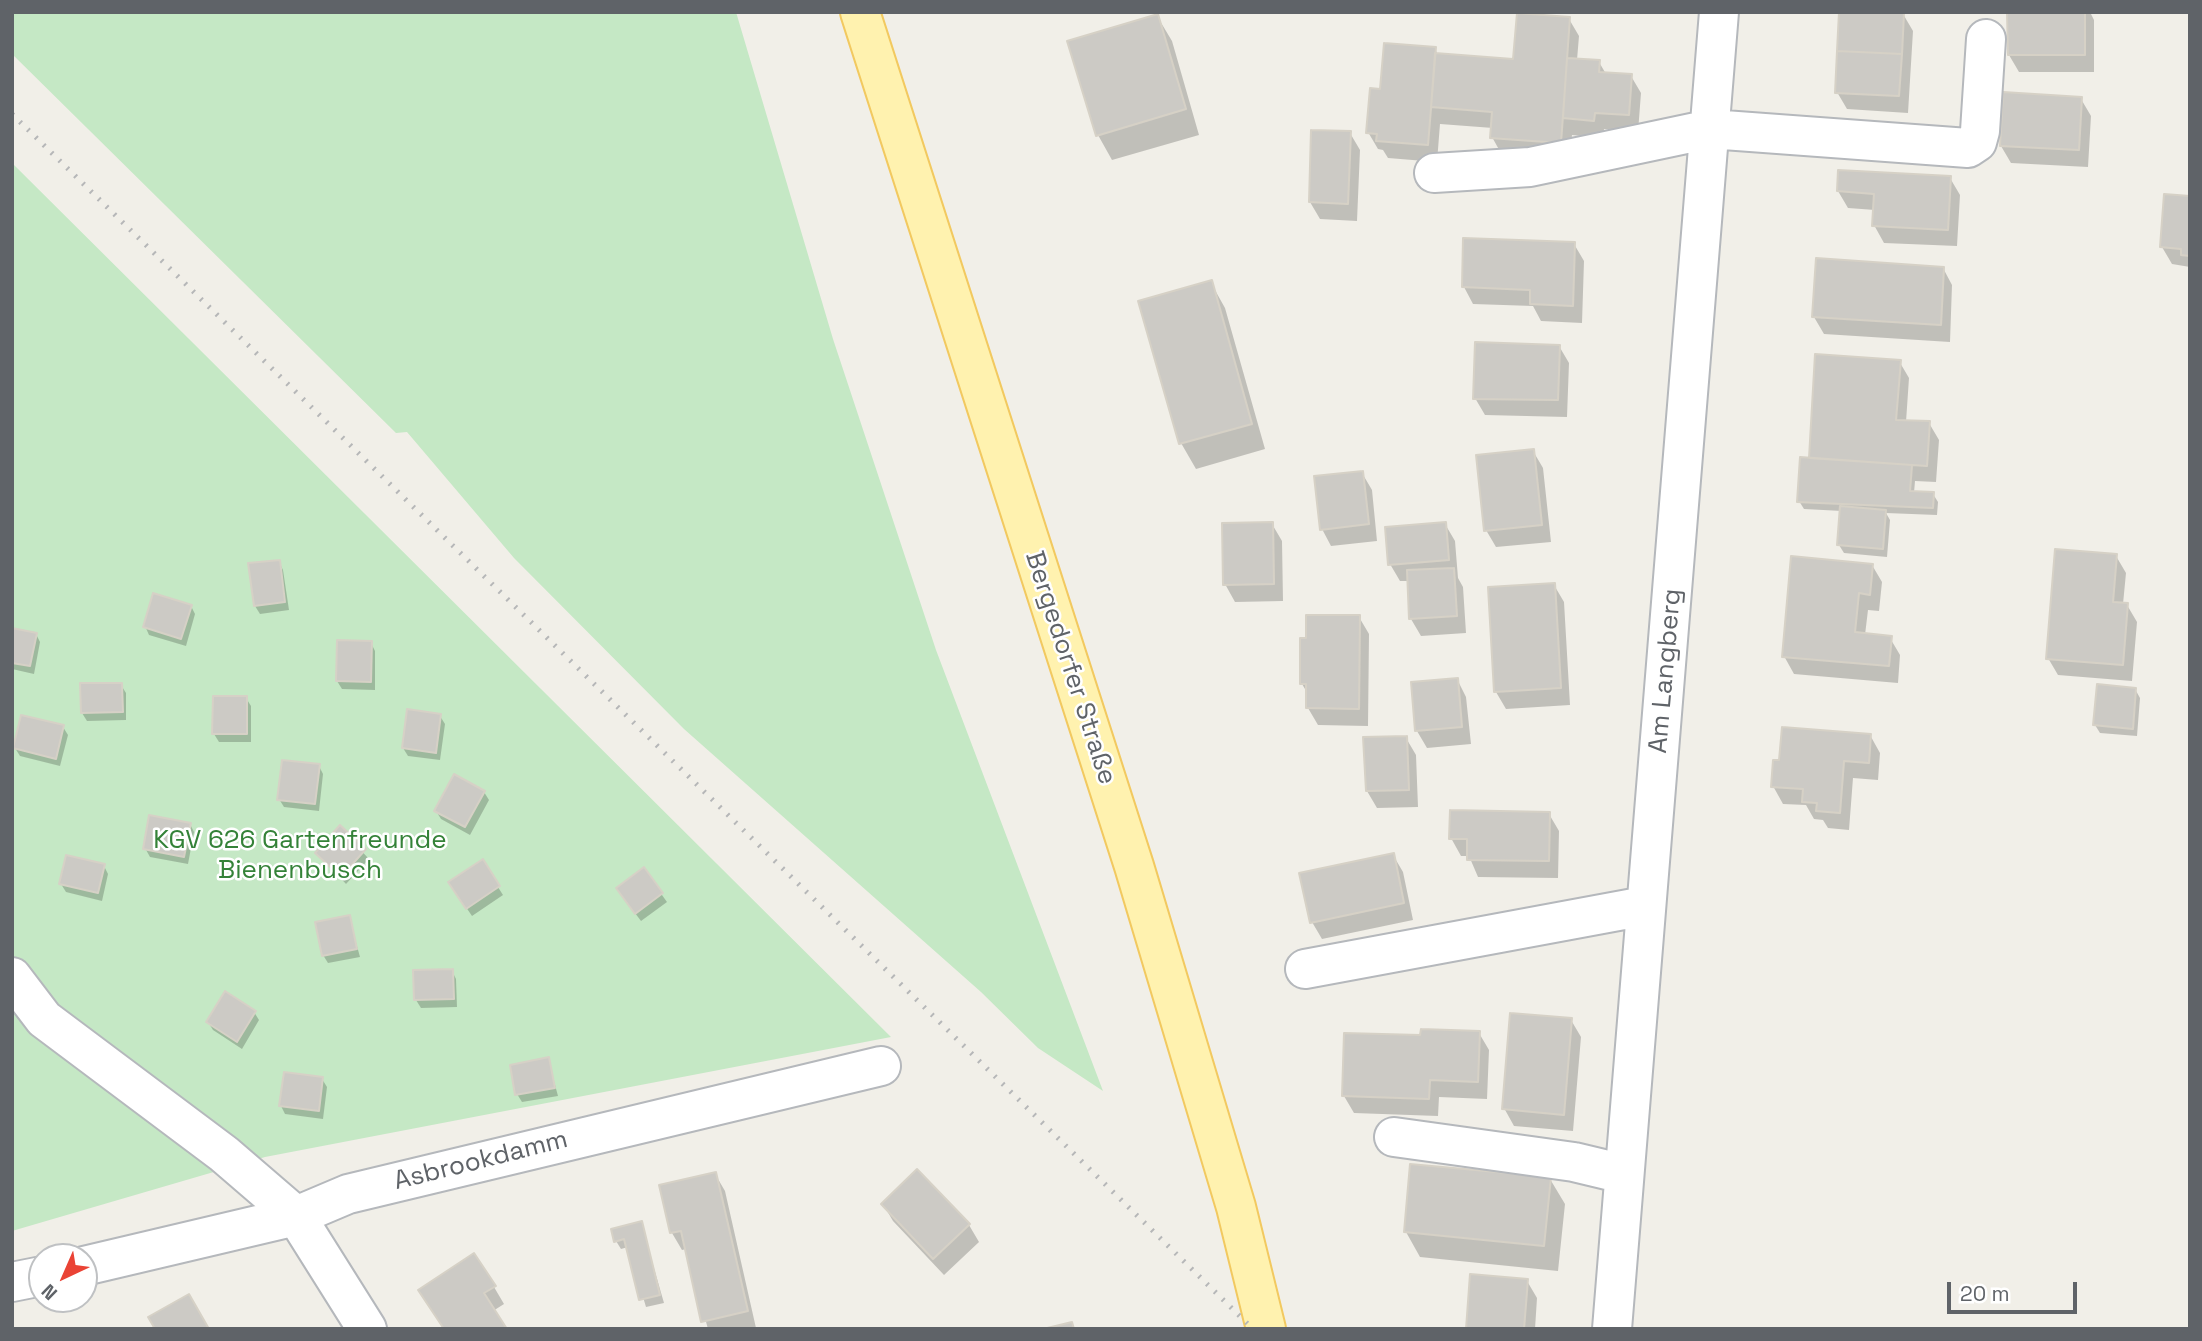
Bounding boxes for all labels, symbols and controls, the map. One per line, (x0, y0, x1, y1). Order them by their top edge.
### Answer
street label: Bergedorfer Straße (1018, 547, 1122, 789)
street label: Am Langberg (1643, 587, 1689, 755)
park label: KGV 626 Gartenfreunde Bienenbusch (153, 825, 447, 886)
street label: Asbrookdamm (391, 1124, 571, 1198)
north arrow (28, 1243, 98, 1313)
scale bar (1950, 1268, 2080, 1312)
text: N (36, 1279, 63, 1305)
text: 20 m (1960, 1280, 2010, 1307)

